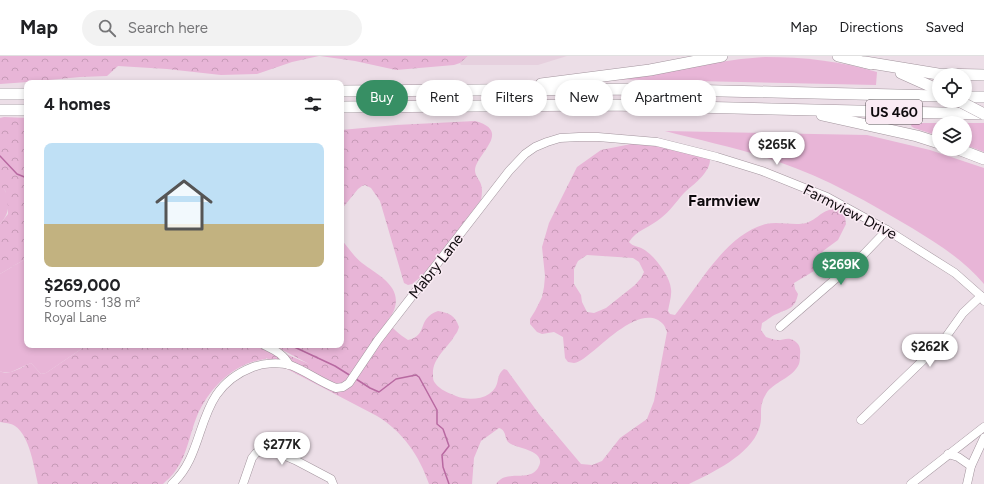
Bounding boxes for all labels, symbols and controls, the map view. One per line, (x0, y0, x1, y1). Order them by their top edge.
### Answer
search box (82, 10, 362, 46)
text: Map (20, 16, 58, 39)
icon: search (96, 17, 118, 39)
text: Search here (128, 19, 208, 37)
text: Map (790, 19, 818, 36)
text: Directions (840, 19, 903, 36)
text: Saved (925, 19, 964, 36)
map controls (932, 68, 972, 156)
button: locate (932, 68, 972, 108)
chip: Buy (356, 80, 408, 116)
chip: Rent (416, 80, 473, 116)
chip: Filters (481, 80, 547, 116)
chip: New (555, 80, 613, 116)
chip: Apartment (621, 80, 716, 116)
icon: filters (302, 93, 324, 115)
text: 4 homes (44, 94, 111, 114)
road number: US 460 (866, 100, 922, 124)
button: layers (932, 116, 972, 156)
pin: $265K (749, 132, 805, 166)
text: $265K (758, 137, 796, 152)
icon: home (148, 169, 220, 241)
street label: Farmview Drive (800, 181, 900, 243)
district label: Farmview (688, 191, 761, 210)
street label: Mabry Lane (405, 230, 467, 302)
pin: $269K (813, 252, 869, 286)
text: $269K (822, 257, 860, 272)
text: $269,000 (44, 275, 120, 295)
text: 5 rooms · 138 m² (44, 295, 140, 310)
text: Royal Lane (44, 310, 107, 325)
pin: $262K (902, 334, 958, 368)
text: $262K (911, 339, 949, 354)
pin: $277K (254, 432, 310, 466)
text: $277K (263, 437, 301, 452)

